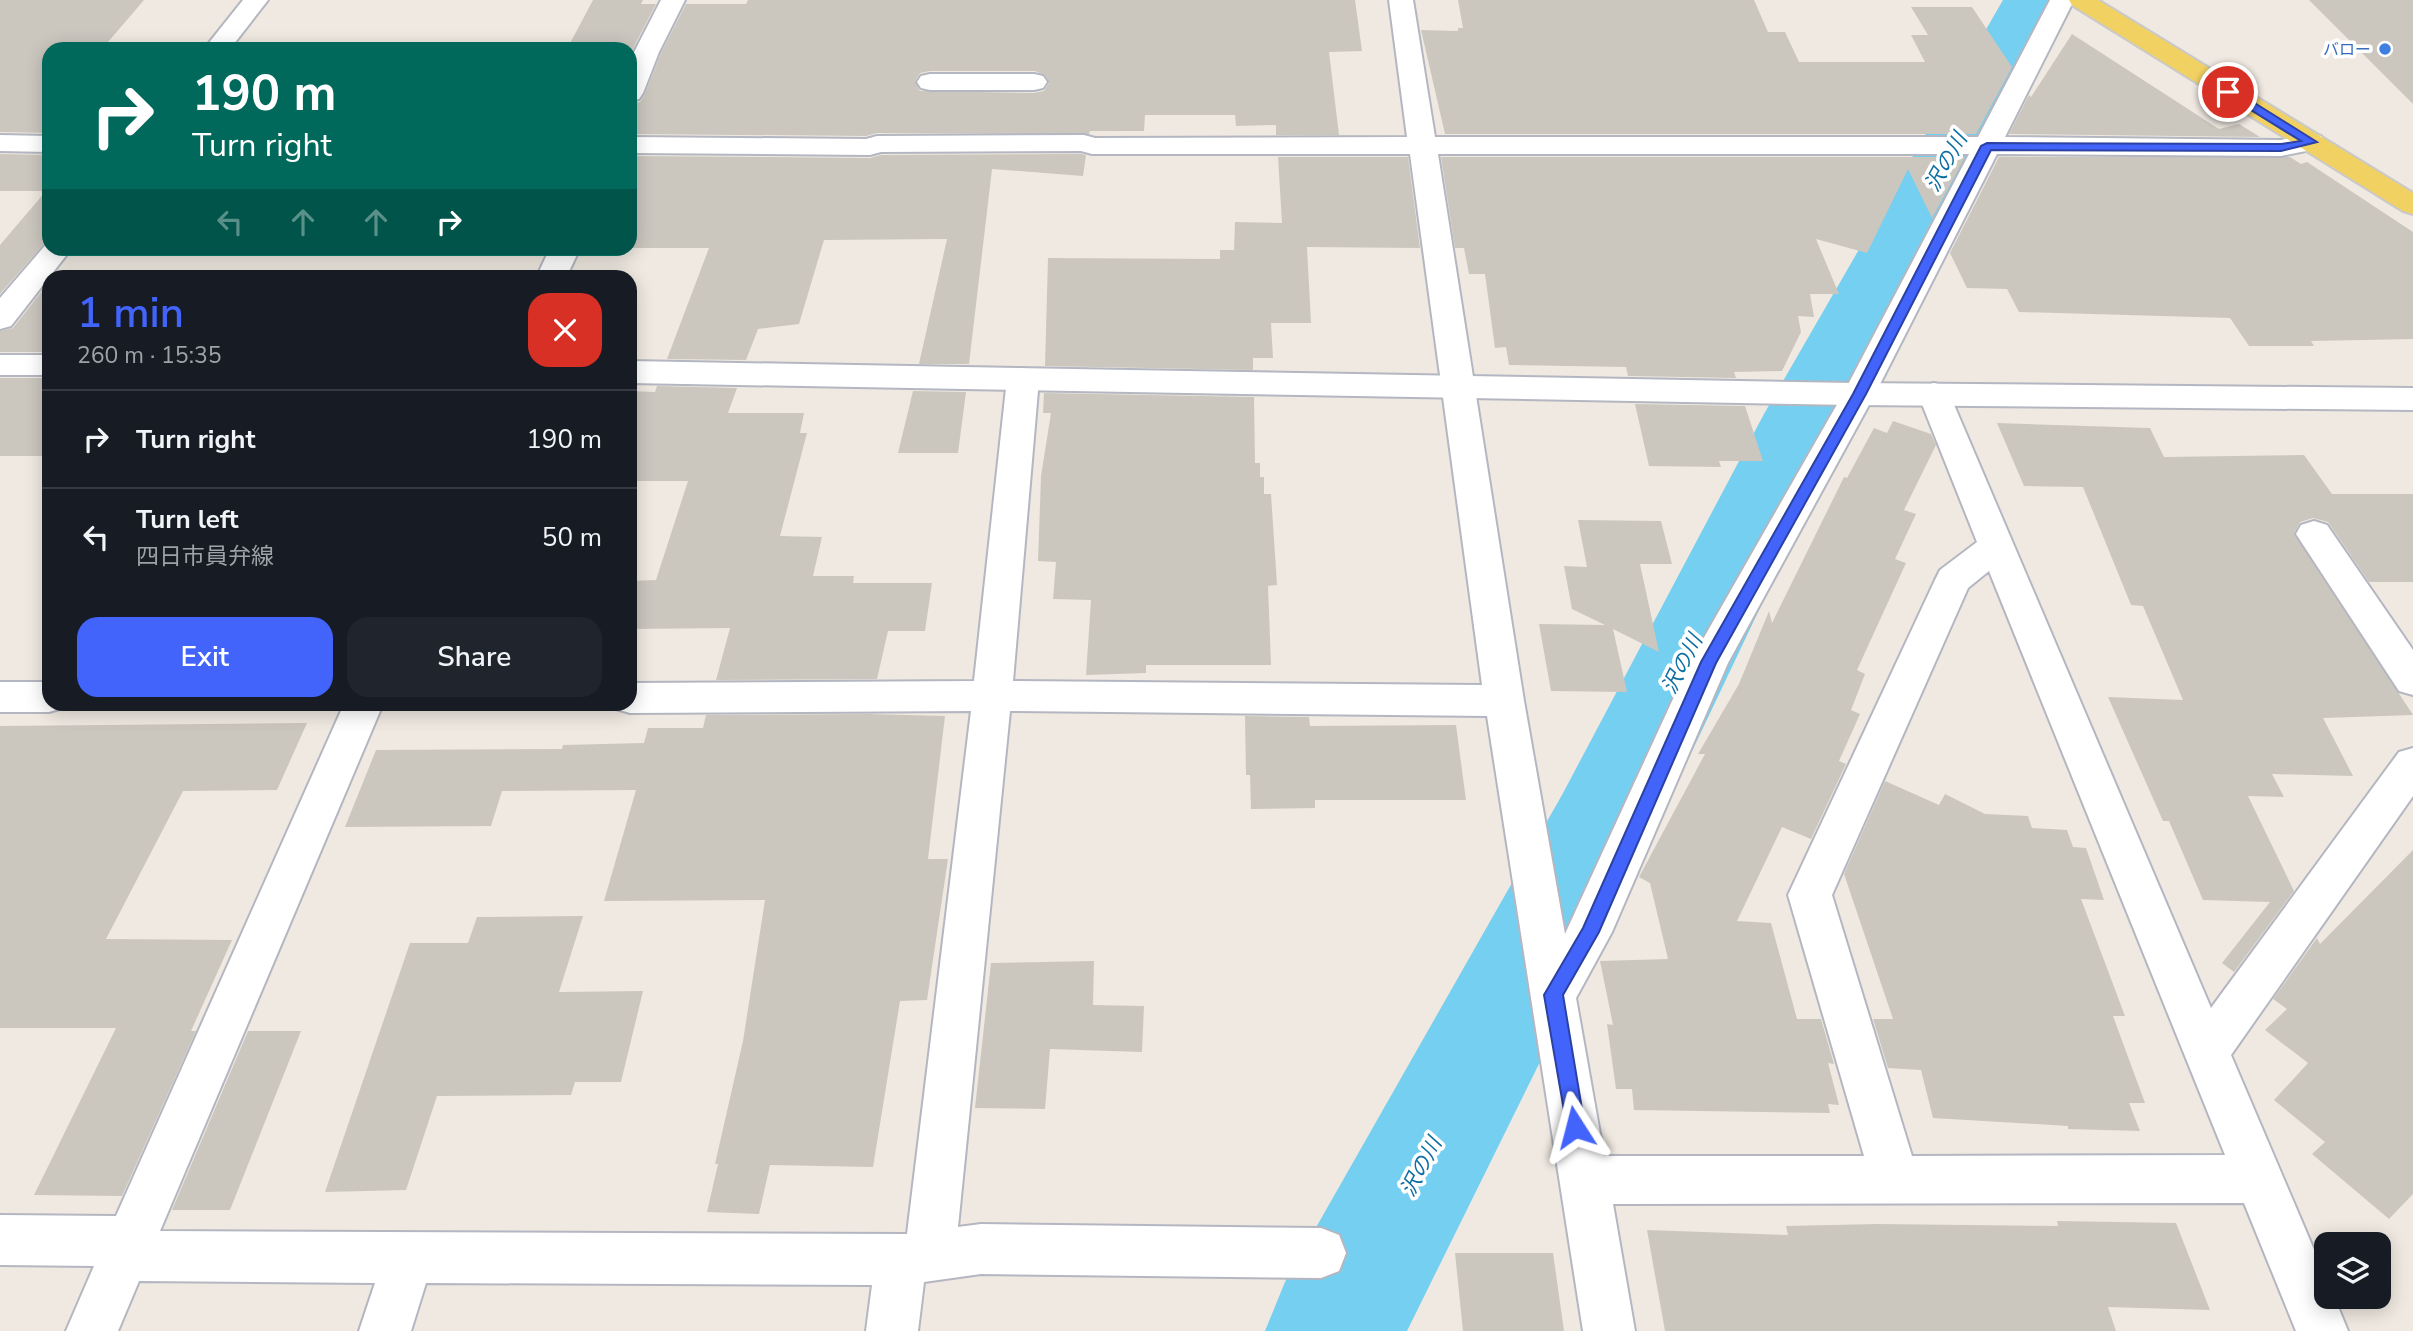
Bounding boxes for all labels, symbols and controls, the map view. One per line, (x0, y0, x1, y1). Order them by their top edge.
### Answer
place label: バロー (2323, 39, 2371, 61)
marker: バロー (2377, 41, 2393, 57)
text: 190 m (192, 60, 336, 127)
pin (2198, 62, 2258, 122)
icon: right (77, 70, 168, 161)
icon: arrive (2209, 73, 2247, 111)
text: Turn right (192, 124, 332, 167)
water label: 沢の川 (1918, 126, 1974, 196)
icon: left (211, 203, 249, 241)
icon: ahead (284, 203, 322, 241)
icon: ahead (357, 203, 395, 241)
icon: right (430, 203, 468, 241)
text: 1 min (77, 285, 184, 342)
button: close (528, 293, 602, 367)
text: 260 m · 15:35 (77, 340, 222, 371)
icon: right (77, 420, 115, 458)
text: Turn right (136, 422, 255, 457)
text: 190 m (526, 422, 602, 457)
text: Turn left (136, 502, 239, 537)
icon: left (77, 518, 115, 556)
text: 50 m (542, 520, 602, 555)
text: 四日市員弁線 (136, 541, 274, 572)
button: Exit (77, 617, 333, 697)
button: Share (347, 617, 602, 697)
water label: 沢の川 (1655, 628, 1710, 698)
position arrow (1538, 1090, 1612, 1164)
water label: 沢の川 (1394, 1131, 1449, 1201)
map controls (2314, 1232, 2391, 1309)
button: layers (2314, 1232, 2391, 1309)

